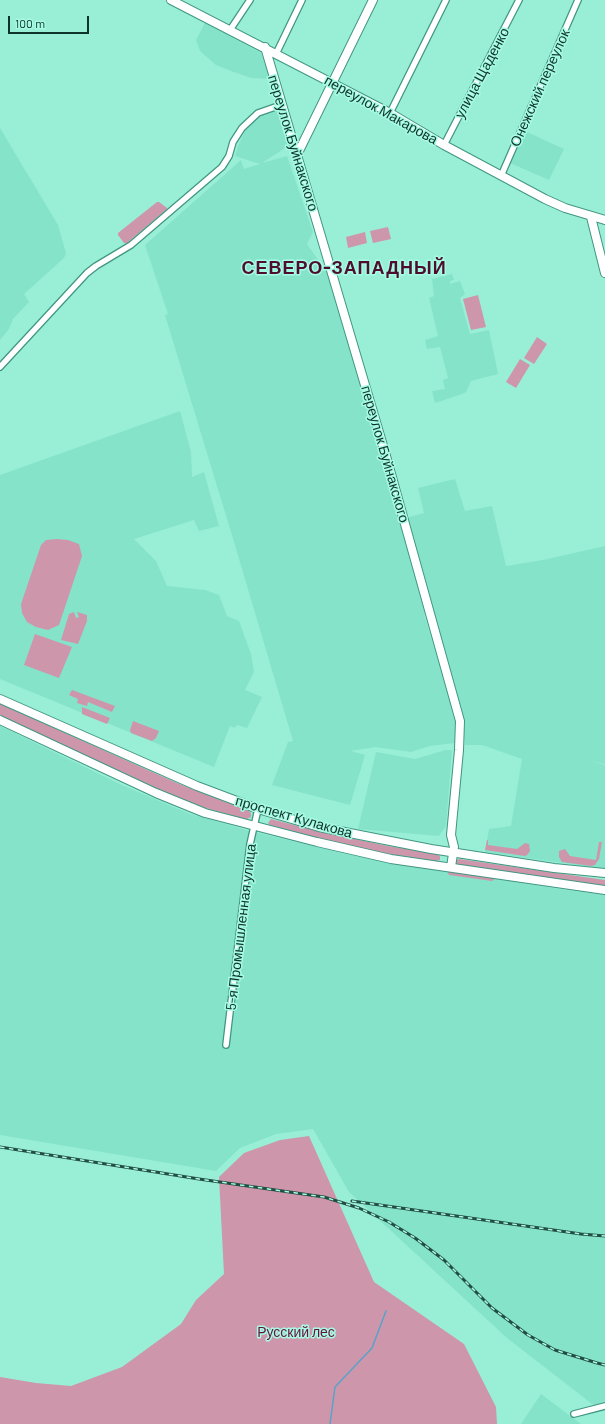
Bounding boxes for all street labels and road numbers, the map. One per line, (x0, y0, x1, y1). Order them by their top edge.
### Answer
street label: улица Щаденко (451, 25, 513, 121)
street label: Онежский переулок (507, 27, 573, 149)
street label: переулок Макарова (321, 72, 441, 148)
street label: переулок Буйнакского (264, 73, 322, 213)
street label: переулок Буйнакского (357, 384, 413, 524)
street label: проспект Кулакова (234, 792, 354, 842)
street label: 5-я Промышленная улица (222, 843, 260, 1011)

